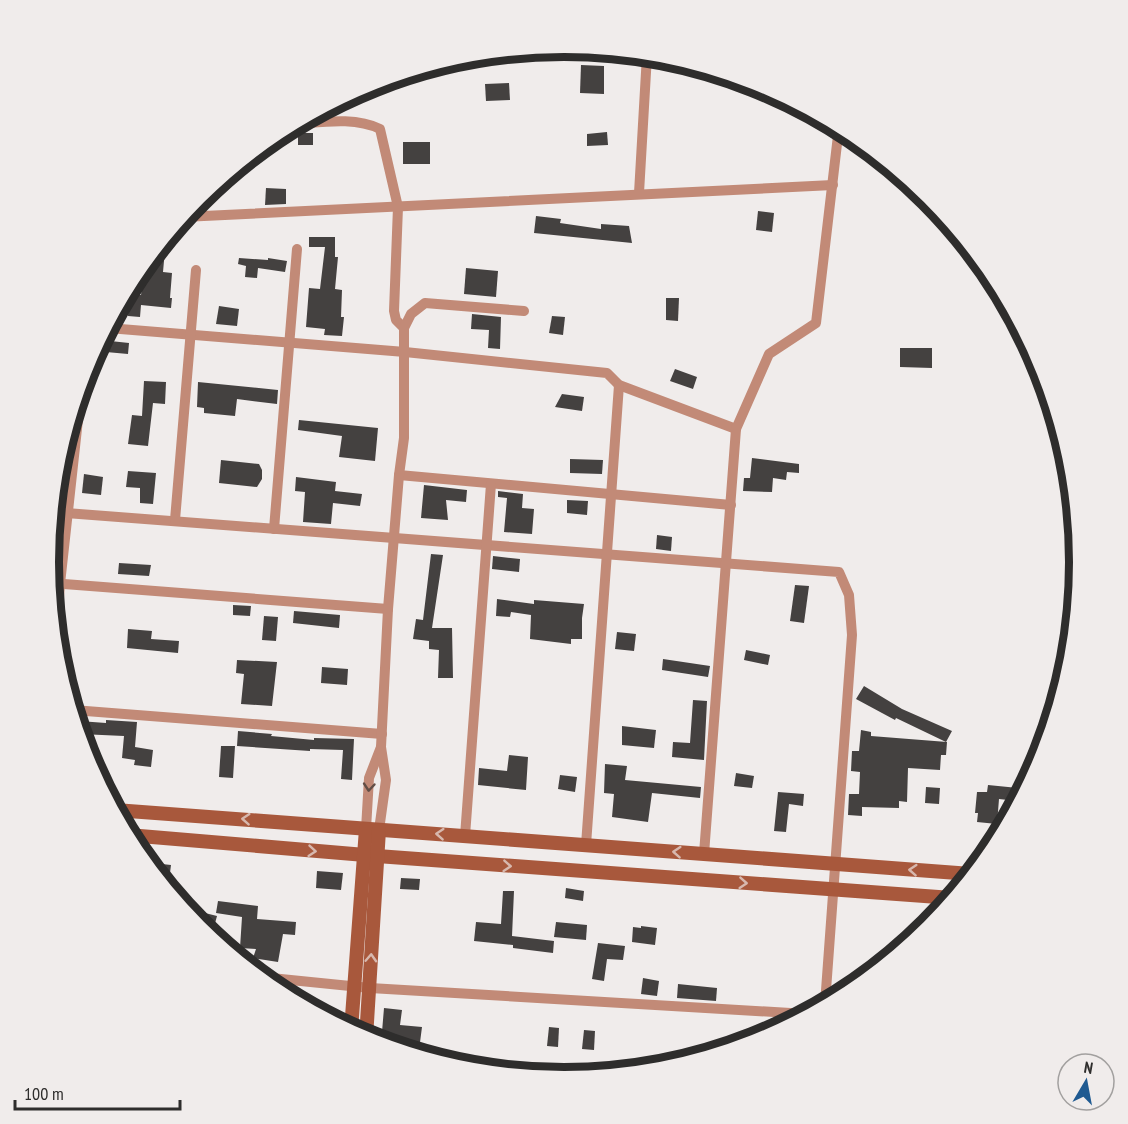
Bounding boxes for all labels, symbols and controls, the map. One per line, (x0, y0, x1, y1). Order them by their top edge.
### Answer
one-way arrow (363, 782, 376, 791)
one-way arrow (242, 813, 251, 826)
one-way arrow (436, 828, 445, 841)
one-way arrow (308, 844, 317, 857)
one-way arrow (672, 846, 681, 859)
one-way arrow (502, 859, 511, 872)
one-way arrow (909, 864, 918, 877)
one-way arrow (739, 876, 748, 889)
one-way arrow (365, 954, 378, 963)
north arrow (1056, 1052, 1116, 1112)
text: N (1083, 1057, 1095, 1078)
scale bar (15, 1073, 180, 1111)
text: 100 m (24, 1082, 64, 1105)

